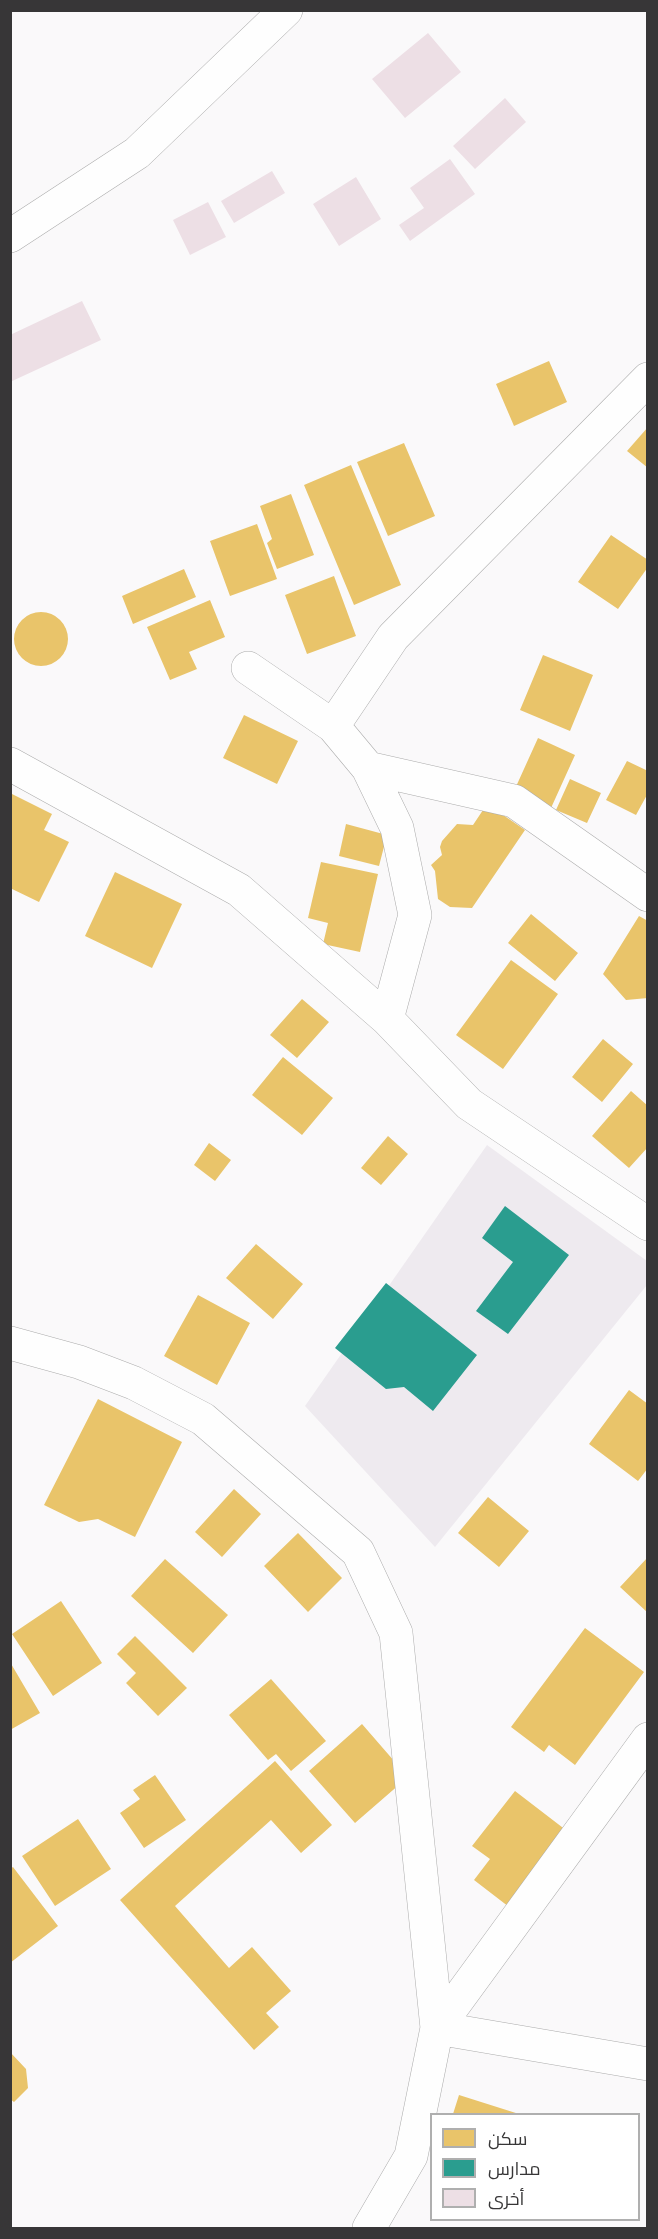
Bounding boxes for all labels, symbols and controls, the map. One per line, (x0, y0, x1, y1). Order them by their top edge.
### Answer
legend (430, 2113, 640, 2221)
text: سكن (488, 2127, 527, 2152)
text: مدارس (488, 2157, 541, 2182)
text: أخرى (488, 2187, 524, 2212)

